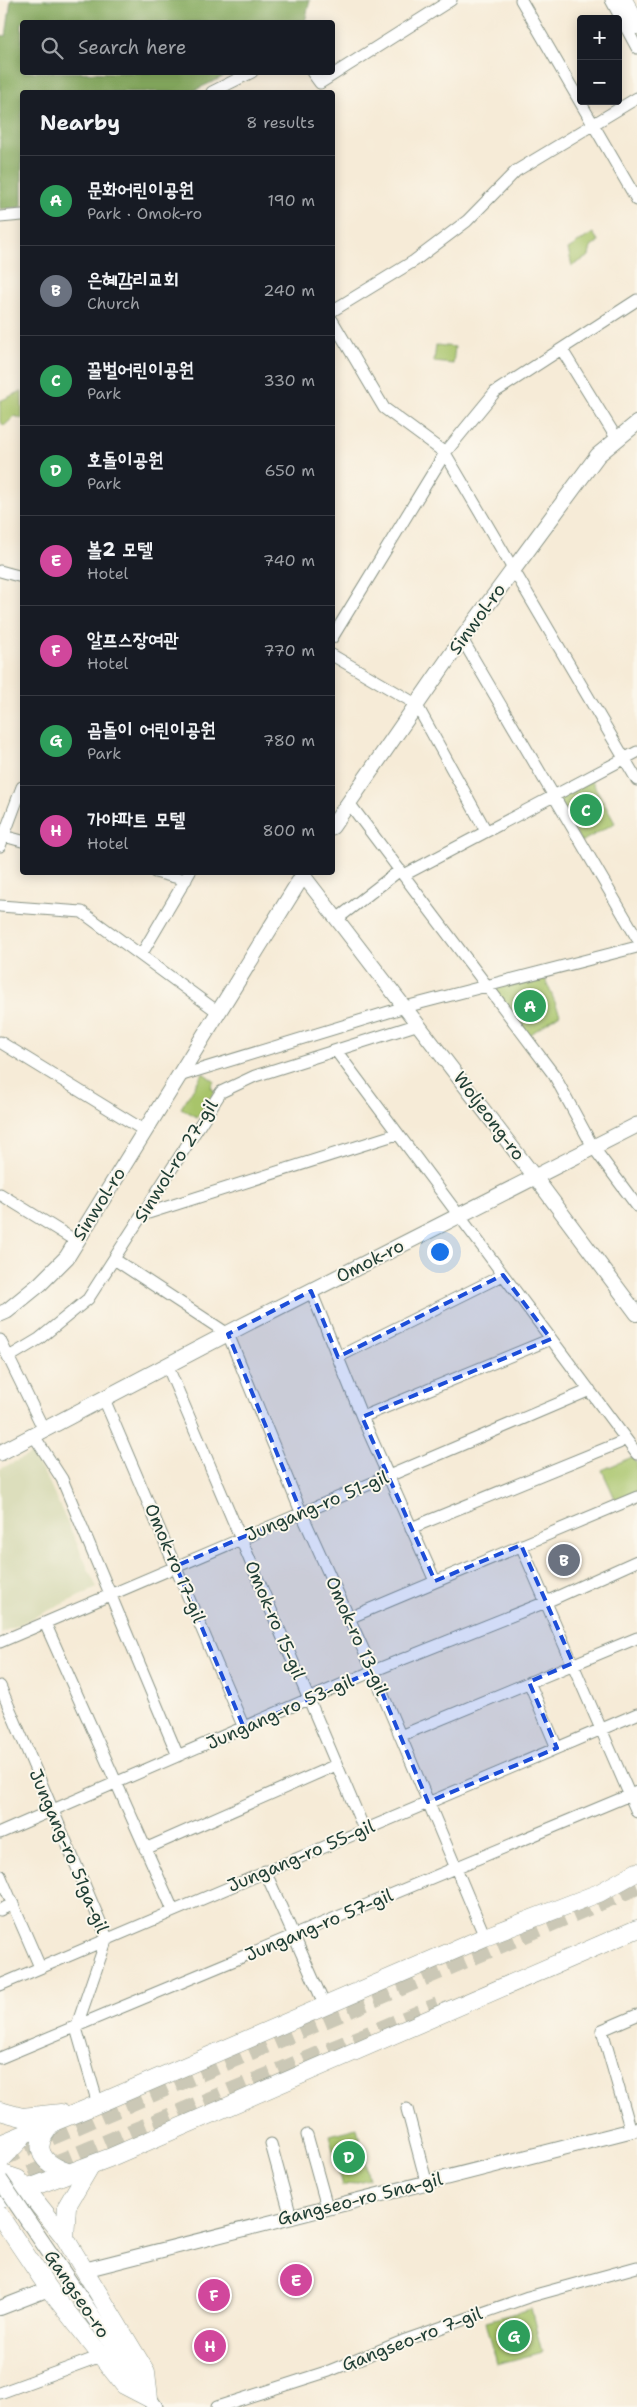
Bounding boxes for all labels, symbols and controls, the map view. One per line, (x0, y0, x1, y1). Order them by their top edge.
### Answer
map controls (577, 15, 622, 105)
button: + (577, 15, 622, 60)
search box (20, 20, 335, 75)
icon: search (38, 34, 66, 62)
text: Search here (78, 35, 187, 60)
button: − (577, 60, 622, 105)
text: Nearby (40, 109, 120, 137)
text: 8 results (246, 112, 315, 133)
text: 문화어린이공원 (87, 177, 194, 202)
text: A (50, 190, 62, 211)
text: 190 m (268, 190, 315, 211)
text: Park · Omok-ro (87, 203, 202, 224)
text: 은혜감리교회 (87, 267, 179, 292)
text: B (51, 280, 61, 301)
text: 240 m (263, 280, 315, 301)
text: Church (87, 293, 140, 314)
text: 꿀벌어린이공원 (87, 357, 194, 382)
text: C (51, 370, 61, 391)
text: 330 m (263, 370, 315, 391)
text: Park (87, 383, 121, 404)
text: 호돌이공원 (87, 447, 163, 472)
text: D (50, 460, 62, 481)
text: 650 m (264, 460, 315, 481)
text: Park (87, 473, 121, 494)
text: 볼2 모텔 (87, 537, 153, 562)
text: E (51, 550, 61, 571)
text: 740 m (263, 550, 315, 571)
text: Hotel (87, 563, 128, 584)
street label: Sinwol-ro (443, 579, 511, 659)
text: 알프스장여관 (87, 627, 179, 652)
text: F (51, 640, 61, 661)
text: 770 m (263, 640, 315, 661)
text: Hotel (87, 653, 128, 674)
text: 곰돌이 어린이공원 (87, 717, 216, 742)
text: G (50, 730, 62, 751)
text: 780 m (263, 730, 315, 751)
text: Park (87, 743, 121, 764)
pin: C (570, 791, 602, 829)
text: 가야파트 모텔 (87, 807, 185, 832)
text: H (50, 820, 62, 841)
text: 800 m (263, 820, 315, 841)
text: Hotel (87, 833, 128, 854)
pin: A (514, 987, 546, 1025)
street label: Woljeong-ro (448, 1067, 530, 1165)
street label: Sinwol-ro 27-gil (129, 1094, 224, 1227)
street label: Sinwol-ro (67, 1163, 131, 1245)
street label: Omok-ro (332, 1234, 408, 1288)
your location (427, 1239, 453, 1265)
street label: Jungang-ro 51-gil (242, 1465, 393, 1547)
street label: Omok-ro 17-gil (139, 1500, 211, 1627)
pin: B (548, 1541, 580, 1579)
street label: Omok-ro 15-gil (239, 1557, 311, 1684)
street label: Omok-ro 13-gil (320, 1573, 394, 1700)
street label: Jungang-ro 53-gil (203, 1668, 358, 1755)
street label: Jungang-ro 51ga-gil (24, 1765, 115, 1937)
street label: Jungang-ro 55-gil (224, 1814, 379, 1898)
street label: Jungang-ro 57-gil (241, 1883, 397, 1967)
pin: D (333, 2138, 365, 2176)
street label: Gangseo-ro 5na-gil (275, 2167, 446, 2231)
street label: Gangseo-ro (39, 2245, 115, 2343)
pin: E (280, 2261, 312, 2299)
pin: F (198, 2276, 230, 2314)
street label: Gangseo-ro 7-gil (338, 2301, 486, 2377)
pin: G (498, 2317, 530, 2355)
pin: H (194, 2327, 226, 2365)

